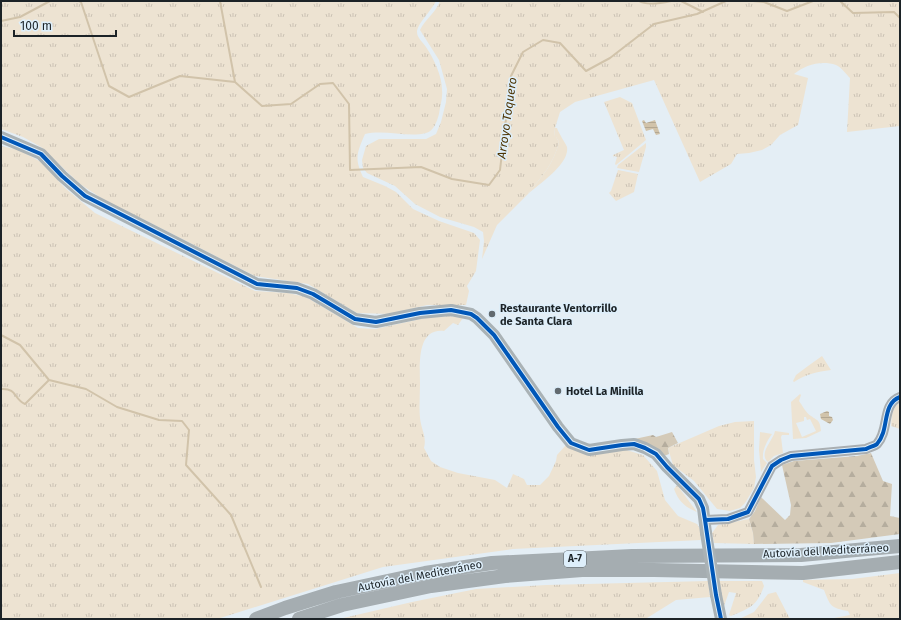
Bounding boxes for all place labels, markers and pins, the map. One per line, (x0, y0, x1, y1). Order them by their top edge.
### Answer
place label: Restaurante Ventorrillo de Santa Clara (500, 302, 618, 328)
marker: Restaurante Ventorrillo de Santa Clara (487, 309, 497, 319)
place label: Hotel La Minilla (566, 385, 644, 398)
marker: Hotel La Minilla (553, 386, 563, 396)

